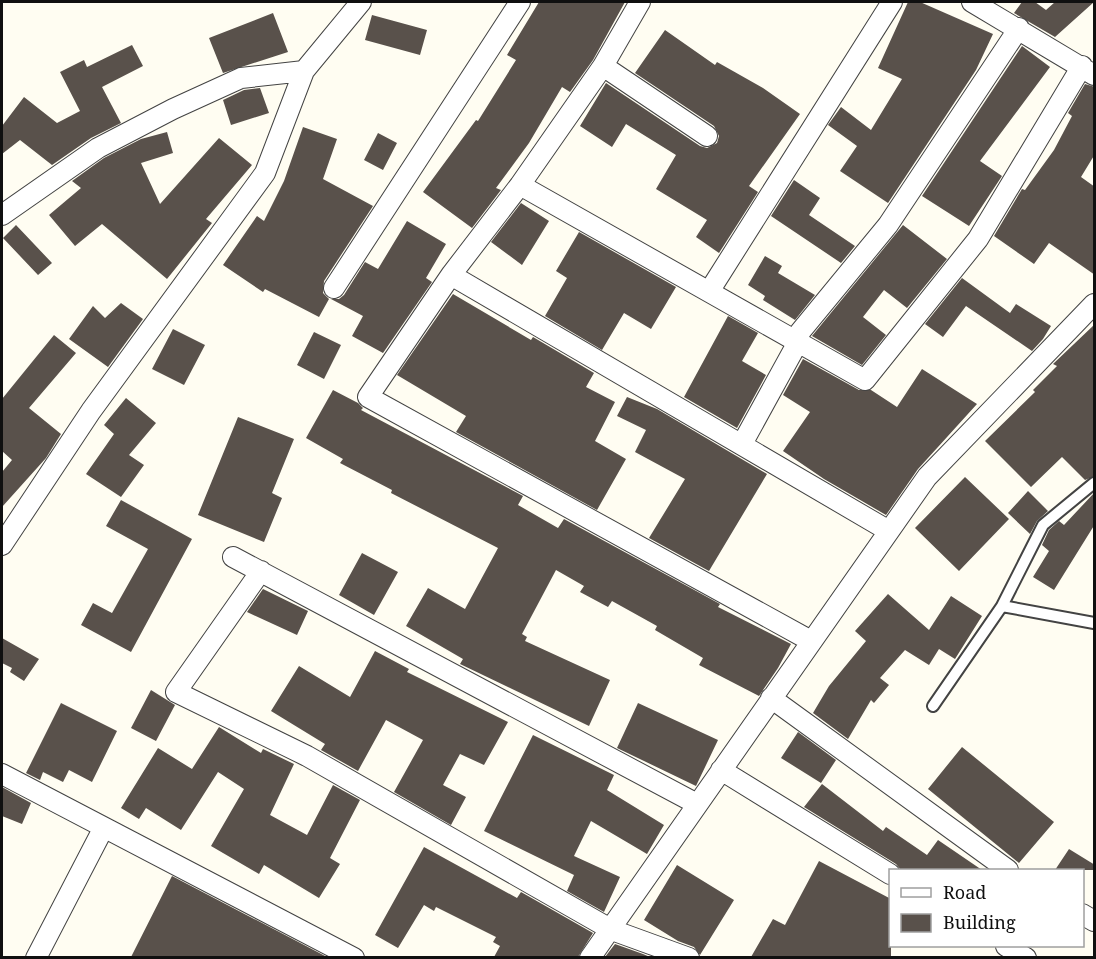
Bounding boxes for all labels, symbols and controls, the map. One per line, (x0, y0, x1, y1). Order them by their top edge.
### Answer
legend (889, 869, 1084, 947)
text: Road (943, 880, 986, 904)
text: Building (943, 910, 1016, 934)

